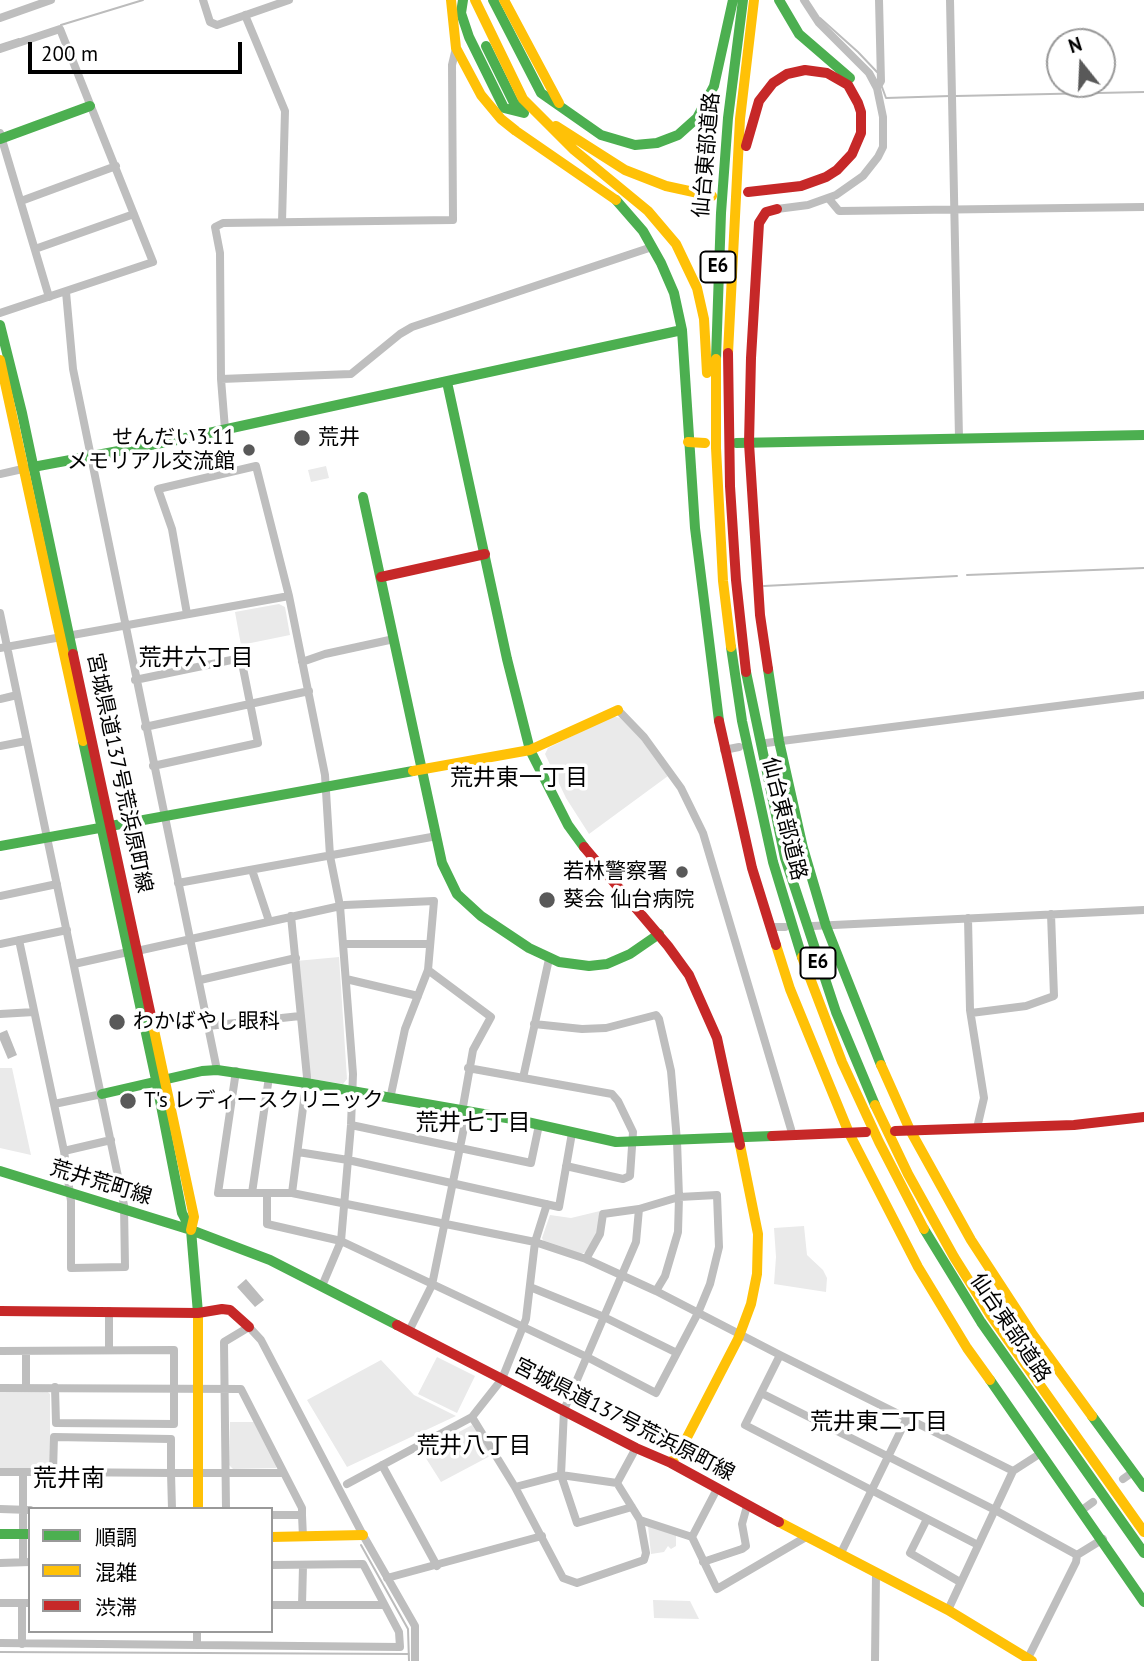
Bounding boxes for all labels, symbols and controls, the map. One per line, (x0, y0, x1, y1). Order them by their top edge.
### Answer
scale bar (32, 28, 245, 72)
north arrow (1046, 28, 1116, 98)
text: N (1065, 32, 1085, 58)
text: 200 m (41, 40, 98, 67)
street label: 仙台東部道路 (689, 91, 725, 219)
road number: E6 (700, 252, 736, 282)
place label: せんだい3.11 メモリアル交流館 (67, 425, 235, 475)
place label: 荒井 (318, 425, 360, 451)
marker: 荒井 (292, 428, 312, 448)
marker: せんだい3.11 メモリアル交流館 (241, 442, 257, 458)
district label: 荒井六丁目 (139, 644, 253, 672)
street label: 宮城県道137号荒浜原町線 (81, 651, 157, 895)
street label: 仙台東部道路 (757, 755, 811, 883)
district label: 荒井東一丁目 (450, 764, 588, 792)
place label: 若林警察署 (563, 859, 668, 885)
marker: 若林警察署 (674, 864, 690, 880)
place label: 葵会 仙台病院 (563, 887, 695, 913)
marker: 葵会 仙台病院 (537, 890, 557, 910)
road number: E6 (800, 948, 836, 979)
place label: わかばやし眼科 (133, 1009, 280, 1035)
marker: わかばやし眼科 (107, 1012, 127, 1032)
place label: T's レディースクリニック (144, 1088, 383, 1114)
marker: T's レディースクリニック (118, 1091, 138, 1111)
district label: 荒井七丁目 (416, 1109, 530, 1137)
street label: 荒井荒町線 (47, 1156, 155, 1210)
street label: 仙台東部道路 (964, 1269, 1056, 1387)
street label: 宮城県道137号荒浜原町線 (509, 1353, 739, 1487)
district label: 荒井東二丁目 (810, 1408, 948, 1436)
district label: 荒井八丁目 (417, 1432, 531, 1460)
district label: 荒井南 (33, 1465, 105, 1493)
legend (28, 1507, 273, 1633)
text: 順調 (95, 1524, 137, 1551)
text: 混雑 (95, 1559, 137, 1586)
text: 渋滞 (95, 1594, 137, 1621)

